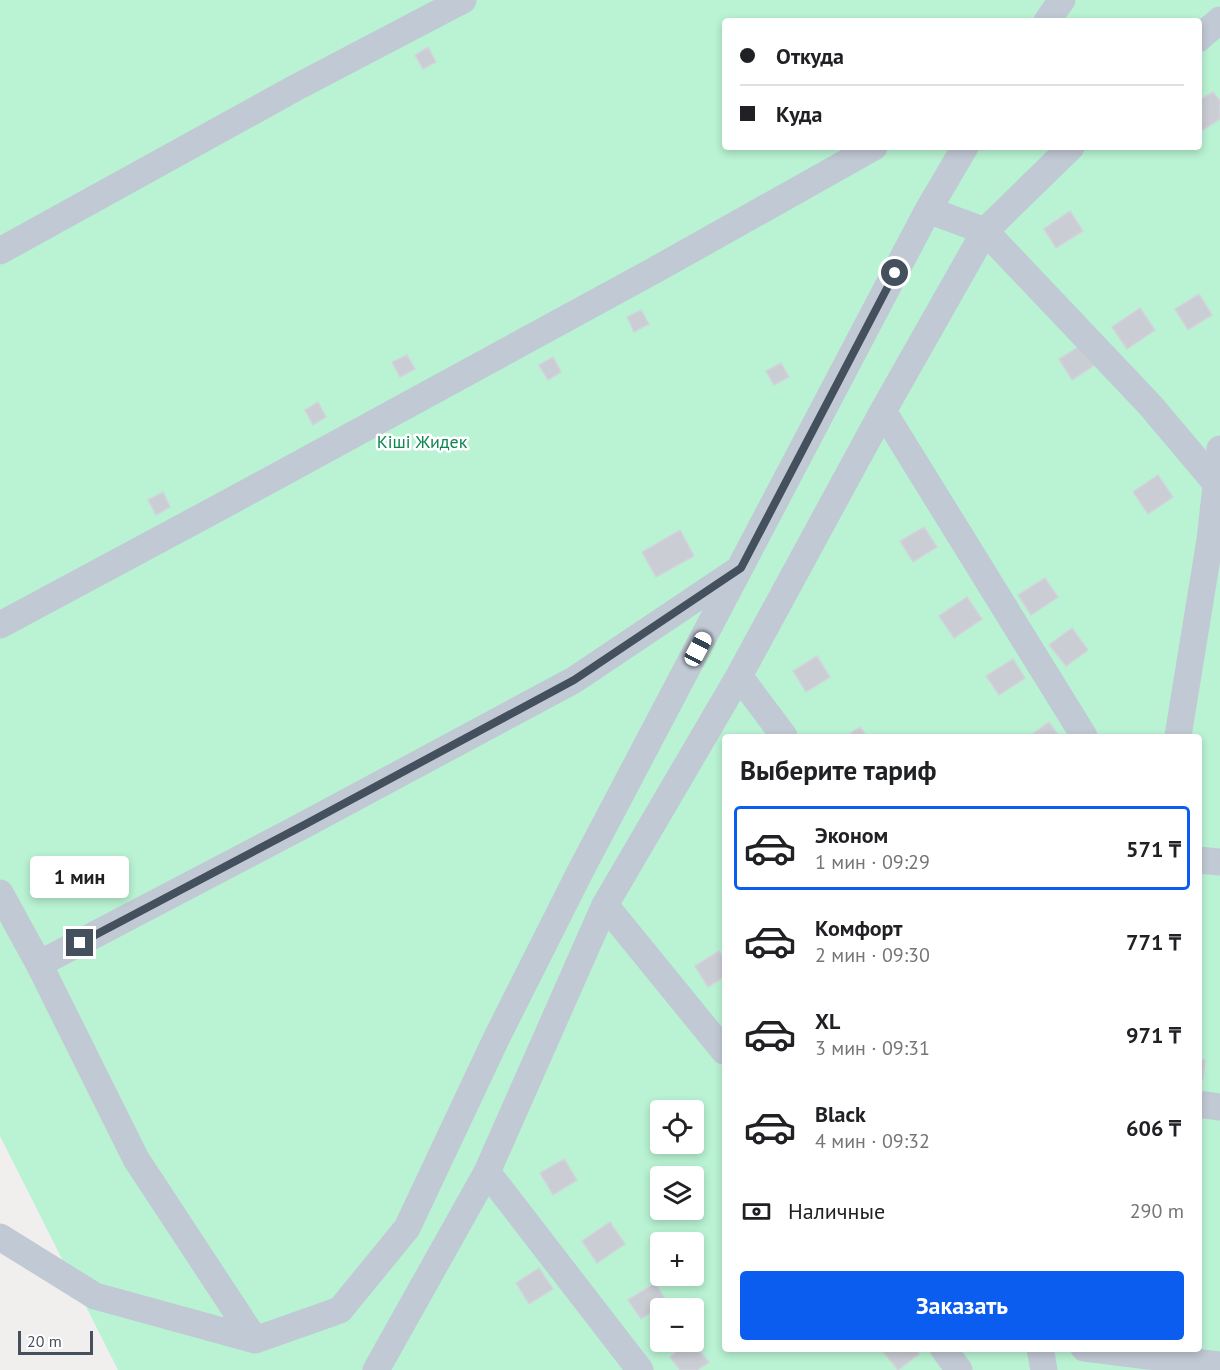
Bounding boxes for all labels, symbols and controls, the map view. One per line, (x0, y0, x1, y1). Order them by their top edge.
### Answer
text: Откуда (776, 42, 844, 70)
text: Куда (776, 100, 823, 128)
route start (881, 259, 908, 286)
park label: Кіші Жидек (377, 430, 468, 453)
car (682, 629, 714, 669)
text: Выберите тариф (740, 753, 936, 787)
icon: car (743, 821, 797, 875)
text: Эконом (815, 821, 888, 849)
text: 571 ₸ (1126, 835, 1181, 863)
text: 1 мин · 09:29 (815, 849, 930, 875)
callout: 1 мин (31, 856, 130, 898)
text: 1 мин (54, 864, 105, 890)
icon: car (743, 914, 797, 968)
text: Комфорт (815, 914, 903, 942)
text: 771 ₸ (1126, 928, 1181, 956)
route end (66, 929, 93, 956)
text: 2 мин · 09:30 (815, 942, 930, 968)
icon: car (743, 1007, 797, 1061)
text: XL (815, 1007, 840, 1035)
text: 971 ₸ (1126, 1021, 1181, 1049)
text: 3 мин · 09:31 (815, 1035, 930, 1061)
map controls (650, 1100, 704, 1352)
button: locate (650, 1100, 704, 1154)
icon: car (743, 1100, 797, 1154)
text: Black (815, 1100, 866, 1128)
text: 606 ₸ (1126, 1114, 1181, 1142)
text: 4 мин · 09:32 (815, 1128, 930, 1154)
button: layers (650, 1166, 704, 1220)
icon: cash (740, 1195, 773, 1228)
text: Наличные (788, 1197, 885, 1225)
text: 290 m (1130, 1198, 1184, 1224)
button: + (650, 1232, 704, 1286)
button: Заказать (740, 1271, 1184, 1340)
button: − (650, 1298, 704, 1352)
scale bar (18, 1328, 93, 1356)
text: 20 m (27, 1331, 62, 1351)

